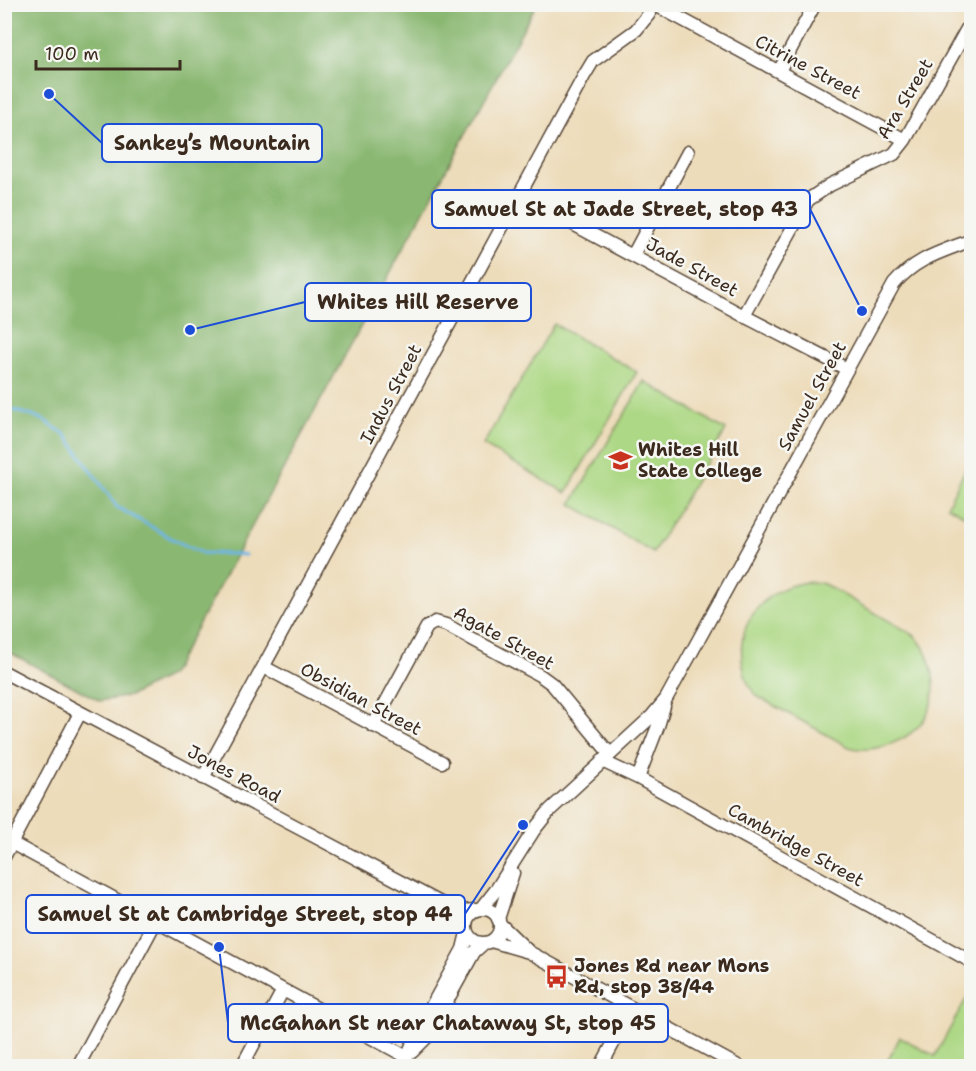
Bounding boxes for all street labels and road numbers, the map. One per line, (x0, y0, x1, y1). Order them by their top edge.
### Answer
street label: Citrine Street (751, 29, 865, 105)
street label: Ara Street (871, 54, 939, 144)
street label: Jade Street (641, 232, 743, 302)
street label: Samuel Street (772, 337, 852, 455)
street label: Indus Street (355, 340, 427, 448)
street label: Agate Street (449, 600, 559, 676)
street label: Obsidian Street (296, 657, 426, 741)
street label: Jones Road (183, 739, 285, 809)
street label: Cambridge Street (724, 798, 868, 892)

